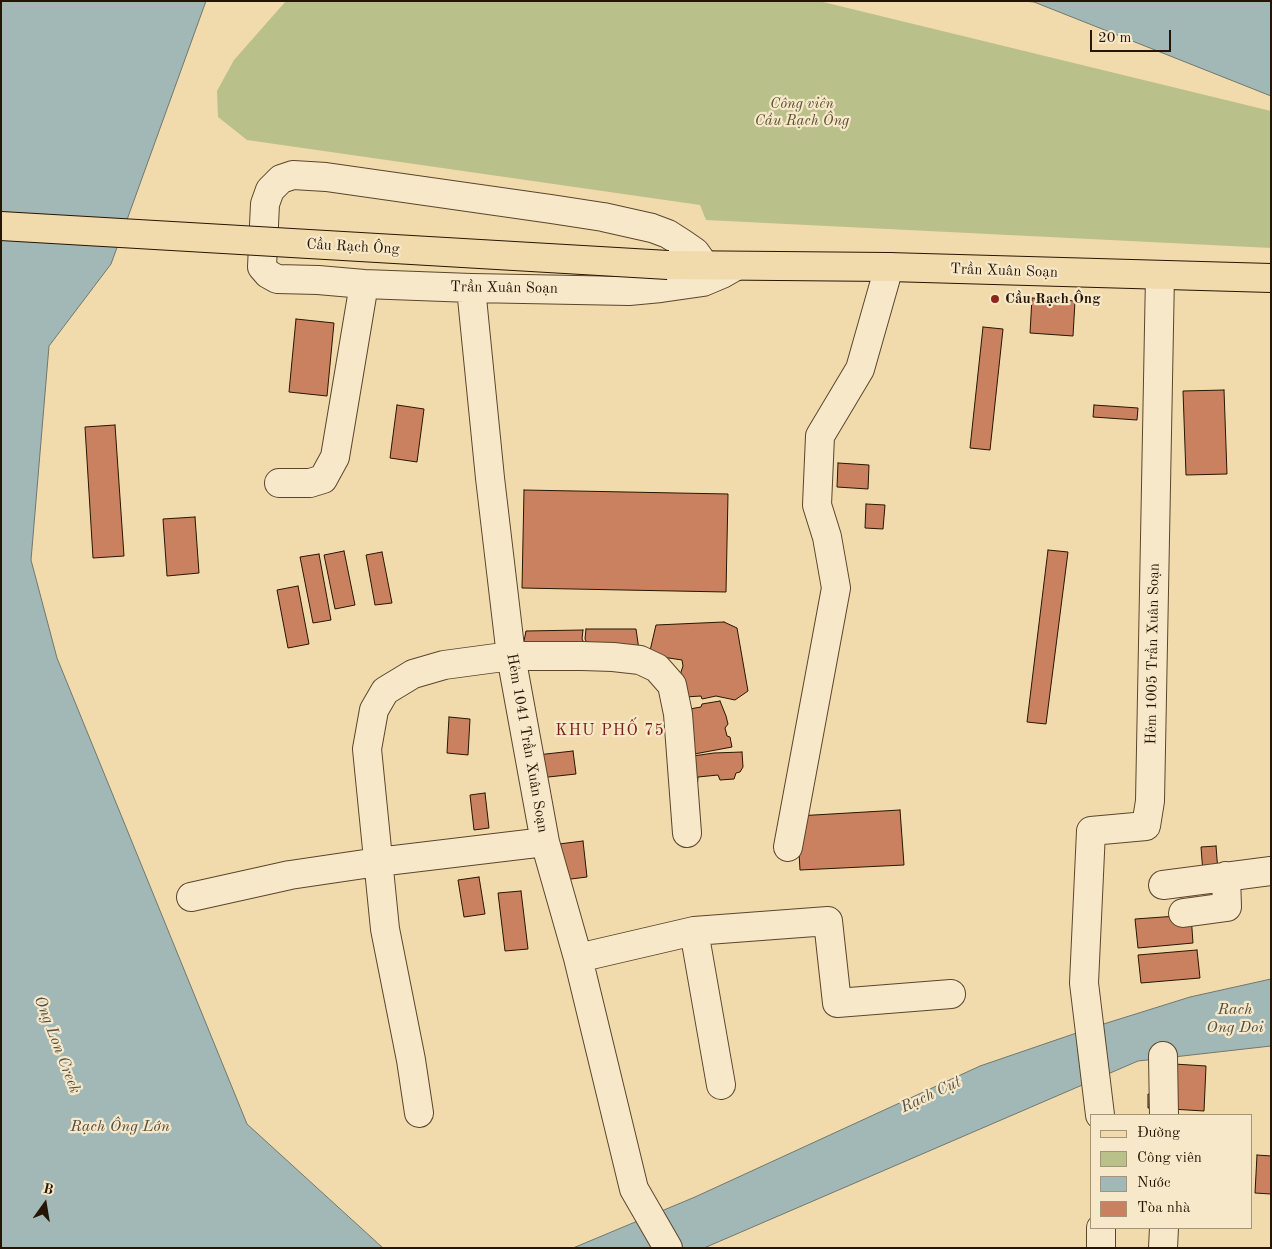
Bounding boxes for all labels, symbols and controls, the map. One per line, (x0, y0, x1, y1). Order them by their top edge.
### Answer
scale bar (1092, 20, 1173, 52)
text: 20 m (1098, 31, 1132, 46)
park label: Công viên Cầu Rạch Ông (755, 95, 849, 130)
street label: Cầu Rạch Ông (306, 236, 400, 258)
street label: Trần Xuân Soạn (950, 260, 1058, 282)
street label: Trần Xuân Soạn (450, 278, 558, 298)
place label: Cầu Rạch Ông (1005, 290, 1100, 308)
marker: Cầu Rạch Ông (989, 293, 1001, 305)
street label: Hẻm 1005 Trần Xuân Soạn (1142, 563, 1164, 745)
street label: Hẻm 1041 Trần Xuân Soạn (502, 652, 552, 834)
district label: KHU PHỐ 75 (554, 721, 666, 741)
water label: Ong Lon Creek (30, 993, 84, 1097)
water label: Rach Ong Doi (1206, 1000, 1264, 1038)
water label: Rạch Cụt (898, 1073, 964, 1117)
legend (1090, 1114, 1252, 1229)
water label: Rạch Ông Lớn (70, 1117, 170, 1137)
text: Đường (1137, 1126, 1180, 1141)
text: Công viên (1137, 1151, 1202, 1166)
text: Nước (1137, 1176, 1171, 1191)
north arrow (20, 1179, 70, 1229)
text: B (42, 1181, 55, 1197)
text: Tòa nhà (1137, 1201, 1190, 1216)

